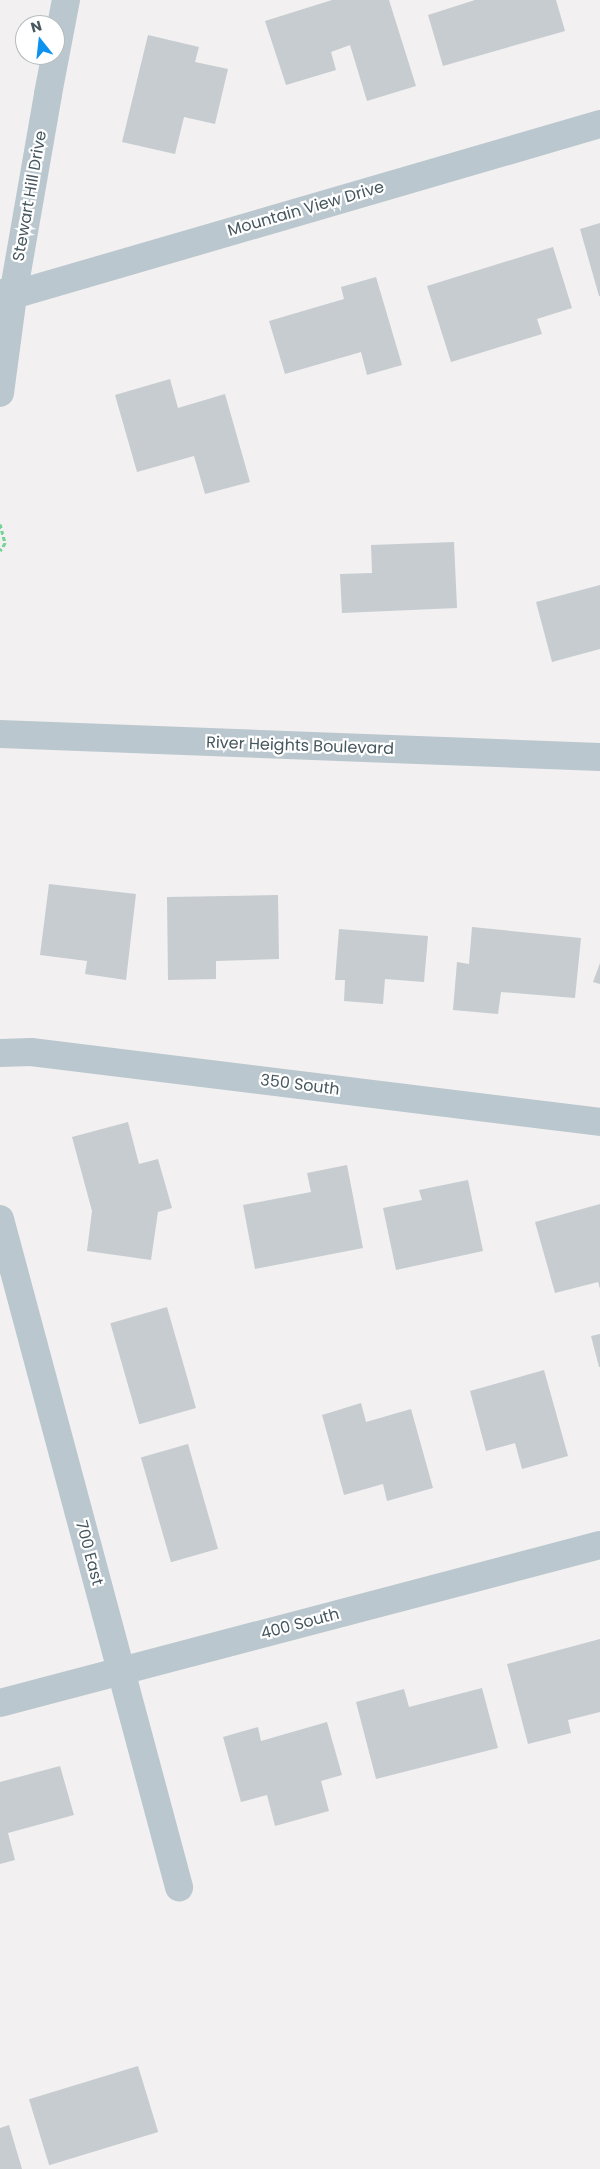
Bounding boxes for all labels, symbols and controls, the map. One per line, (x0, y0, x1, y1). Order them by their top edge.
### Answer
north arrow (15, 15, 65, 65)
text: N (28, 15, 44, 38)
street label: Stewart Hill Drive (9, 129, 51, 263)
street label: Mountain View Drive (226, 177, 386, 241)
street label: River Heights Boulevard (206, 733, 394, 759)
street label: 350 South (259, 1071, 341, 1099)
street label: 700 East (71, 1518, 107, 1588)
street label: 400 South (259, 1604, 341, 1644)

